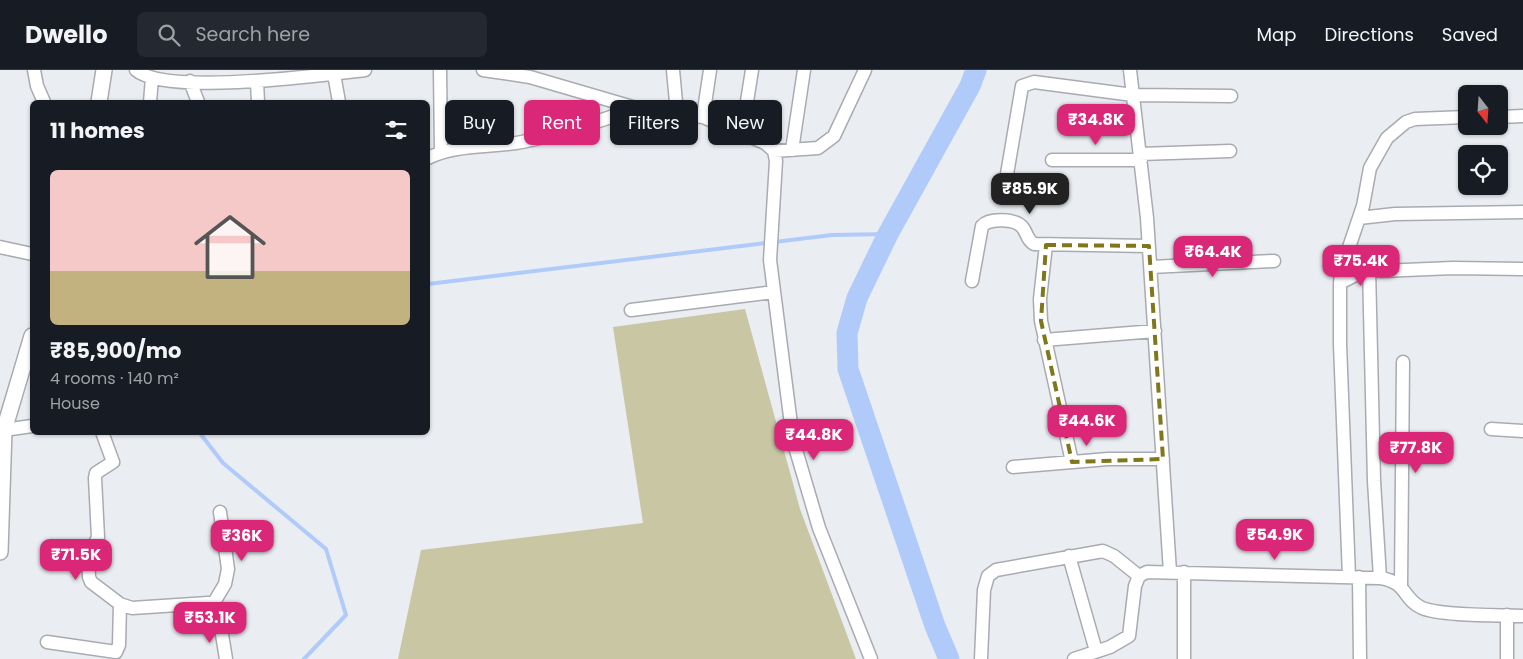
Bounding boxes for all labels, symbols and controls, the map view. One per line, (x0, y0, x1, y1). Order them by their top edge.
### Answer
search box (137, 12, 487, 57)
text: Dwello (25, 18, 107, 51)
icon: search (155, 21, 183, 49)
text: Search here (195, 21, 310, 48)
text: Map (1257, 22, 1296, 47)
text: Directions (1324, 22, 1414, 47)
text: Saved (1442, 22, 1498, 47)
north arrow (1458, 85, 1508, 135)
map controls (1458, 85, 1508, 195)
chip: Buy (445, 100, 514, 145)
chip: Rent (524, 100, 600, 145)
chip: Filters (610, 100, 698, 145)
chip: New (708, 100, 782, 145)
pin: ₹34.8K (1055, 104, 1137, 146)
text: ₹34.8K (1068, 108, 1124, 131)
text: 11 homes (50, 116, 145, 145)
icon: filters (382, 116, 410, 144)
button: locate (1458, 145, 1508, 195)
pin: ₹85.9K (989, 172, 1071, 215)
text: ₹85.9K (1002, 177, 1058, 200)
icon: home (185, 202, 275, 292)
pin: ₹64.4K (1172, 236, 1254, 278)
text: ₹64.4K (1184, 240, 1242, 263)
pin: ₹75.4K (1320, 244, 1402, 287)
text: ₹75.4K (1333, 249, 1389, 272)
text: ₹85,900/mo (50, 336, 181, 365)
text: 4 rooms · 140 m² (50, 367, 179, 390)
text: House (50, 392, 100, 415)
pin: ₹44.6K (1046, 404, 1128, 447)
text: ₹44.6K (1058, 409, 1116, 432)
pin: ₹44.8K (773, 418, 855, 461)
text: ₹44.8K (785, 423, 843, 446)
pin: ₹77.8K (1375, 432, 1457, 474)
text: ₹77.8K (1390, 436, 1442, 459)
pin: ₹54.9K (1234, 518, 1316, 561)
pin: ₹36K (212, 520, 272, 562)
text: ₹54.9K (1247, 523, 1303, 546)
text: ₹36K (222, 524, 262, 547)
pin: ₹71.5K (35, 538, 117, 581)
text: ₹71.5K (51, 543, 101, 566)
pin: ₹53.1K (169, 602, 251, 644)
text: ₹53.1K (184, 606, 236, 629)

